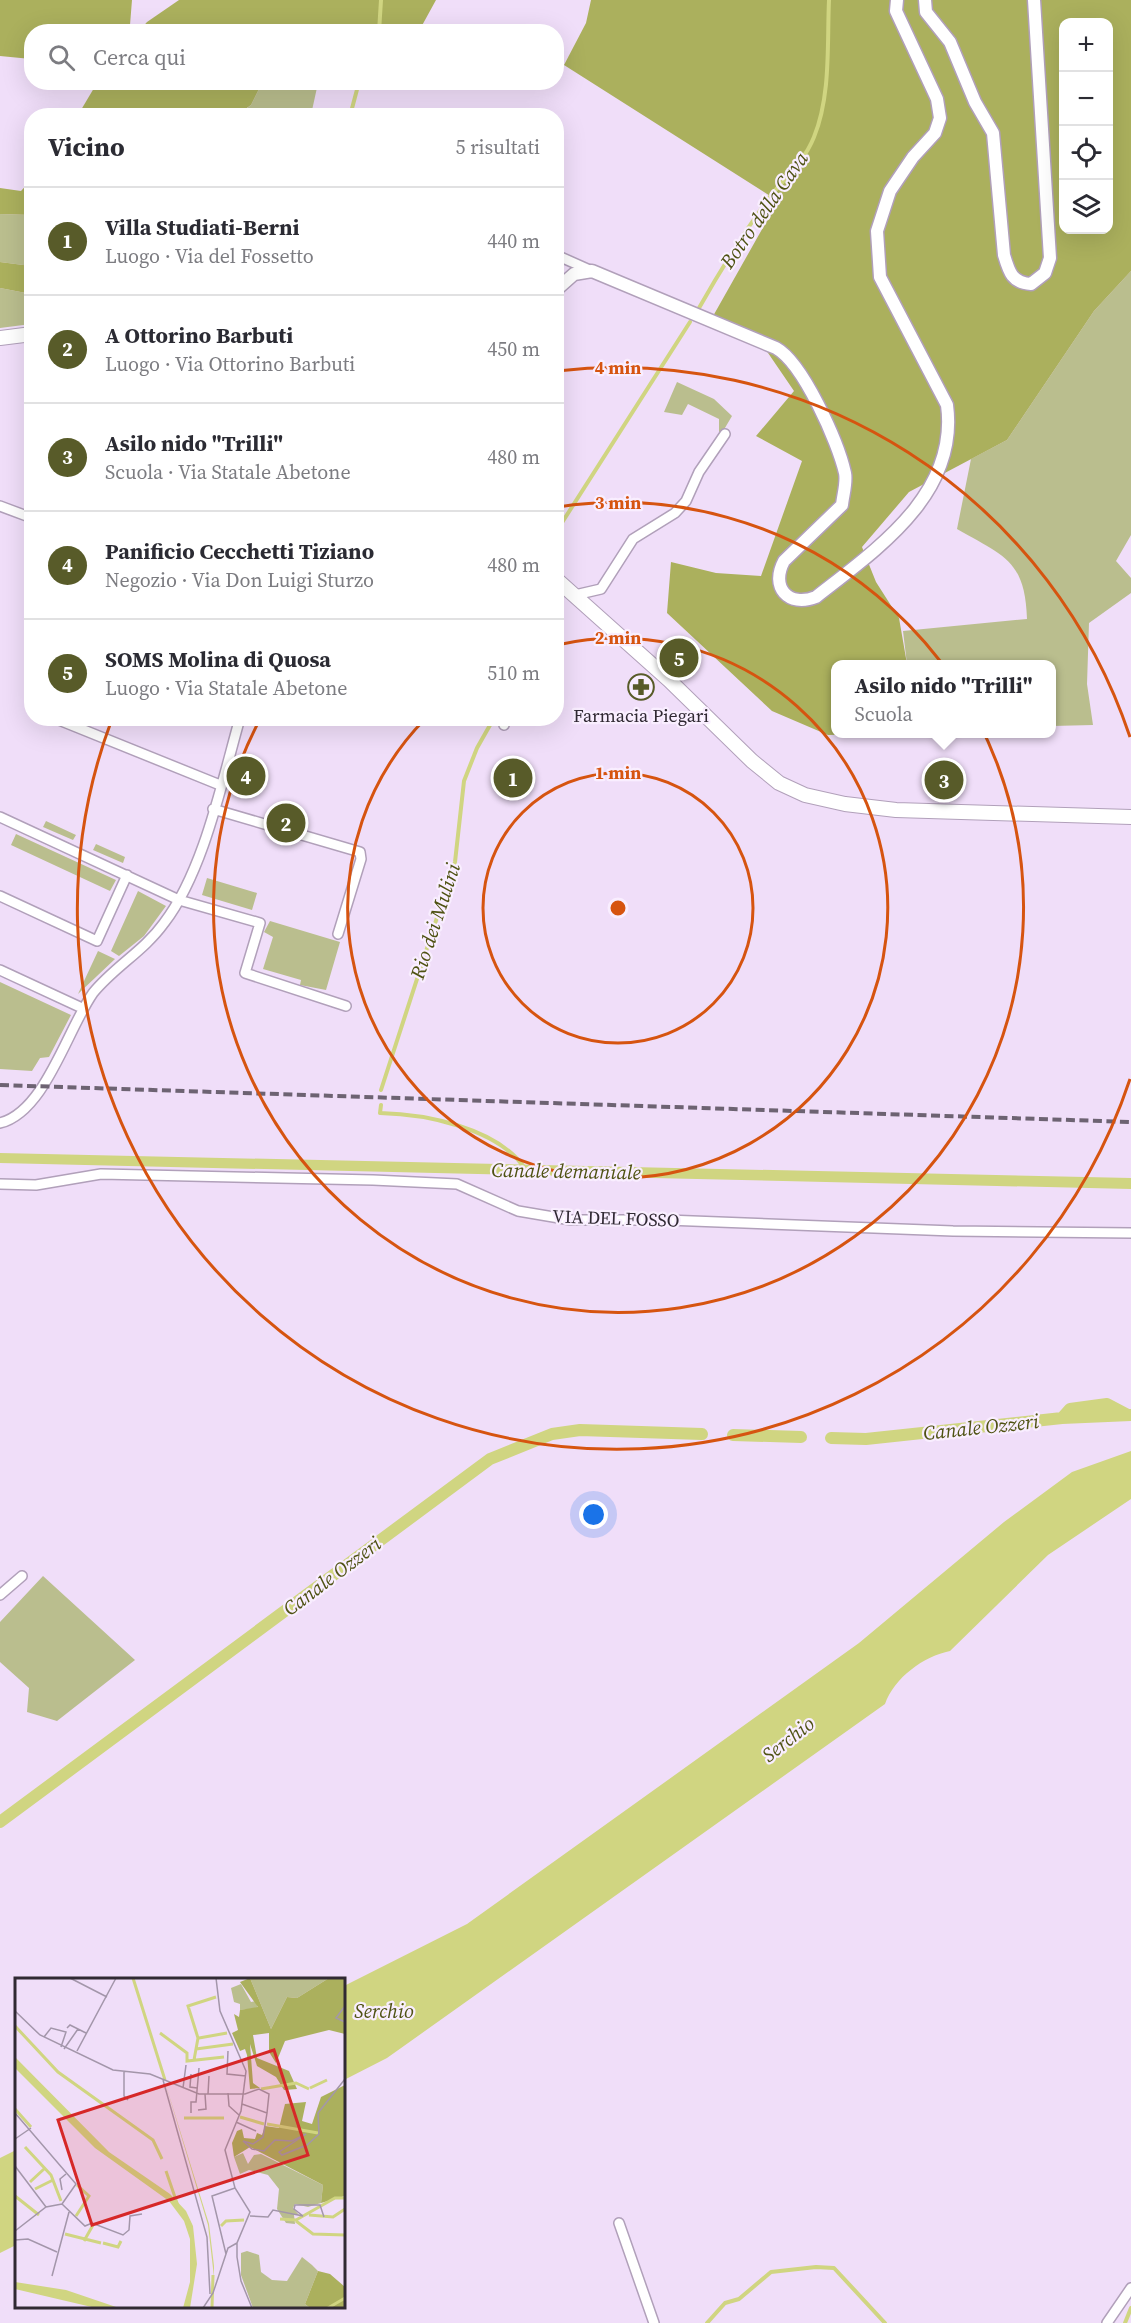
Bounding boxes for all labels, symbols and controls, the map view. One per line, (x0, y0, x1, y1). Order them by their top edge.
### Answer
map controls (1059, 18, 1113, 234)
button: + (1059, 18, 1113, 72)
search box (24, 24, 564, 90)
icon: search (45, 41, 78, 74)
text: Cerca qui (93, 42, 186, 72)
button: − (1059, 72, 1113, 126)
button: locate (1059, 126, 1113, 180)
text: Vicino (48, 129, 125, 165)
text: 5 risultati (455, 133, 540, 161)
water label: Botro della Cava (713, 145, 815, 275)
button: layers (1059, 180, 1113, 234)
text: Villa Studiati-Berni (105, 212, 299, 242)
text: 1 (62, 227, 73, 255)
text: 440 m (487, 227, 540, 255)
text: Luogo · Via del Fossetto (105, 242, 314, 270)
text: A Ottorino Barbuti (105, 320, 293, 350)
text: 2 (62, 335, 73, 363)
text: 450 m (487, 335, 540, 363)
text: Luogo · Via Ottorino Barbuti (105, 350, 355, 378)
text: 4 min (595, 355, 641, 380)
text: Asilo nido "Trilli" (105, 428, 283, 458)
text: 3 (62, 443, 73, 471)
text: 480 m (487, 443, 540, 471)
text: Scuola · Via Statale Abetone (105, 458, 351, 486)
text: 3 min (595, 490, 641, 515)
text: Panificio Cecchetti Tiziano (105, 536, 374, 566)
text: 4 (62, 551, 73, 579)
text: 480 m (487, 551, 540, 579)
text: Negozio · Via Don Luigi Sturzo (105, 566, 374, 594)
text: 2 min (595, 625, 641, 650)
pin: 5 (660, 636, 698, 680)
text: SOMS Molina di Quosa (105, 644, 331, 674)
text: 5 (62, 659, 73, 687)
text: 510 m (487, 659, 540, 687)
popup (831, 660, 1056, 738)
text: Asilo nido "Trilli" (854, 670, 1033, 700)
pharmacy icon: Farmacia Piegari (626, 672, 656, 702)
text: Luogo · Via Statale Abetone (105, 674, 347, 702)
text: Scuola (854, 700, 913, 728)
place label: Farmacia Piegari (573, 703, 709, 728)
pin: 4 (226, 754, 266, 798)
pin: 1 (494, 756, 532, 800)
pin: 3 (924, 758, 964, 802)
text: 1 min (595, 760, 641, 785)
pin: 2 (266, 800, 306, 846)
water label: Rio dei Mulini (403, 859, 467, 984)
centre of rings (608, 898, 628, 918)
water label: Canale demaniale (491, 1156, 641, 1186)
street label: VIA DEL FOSSO (552, 1203, 680, 1233)
water label: Canale Ozzeri (922, 1407, 1040, 1447)
your location (579, 1500, 608, 1529)
water label: Canale Ozzeri (277, 1530, 387, 1622)
water label: Serchio (756, 1709, 820, 1768)
inset map (15, 1978, 345, 2308)
water label: Serchio (354, 1997, 414, 2025)

